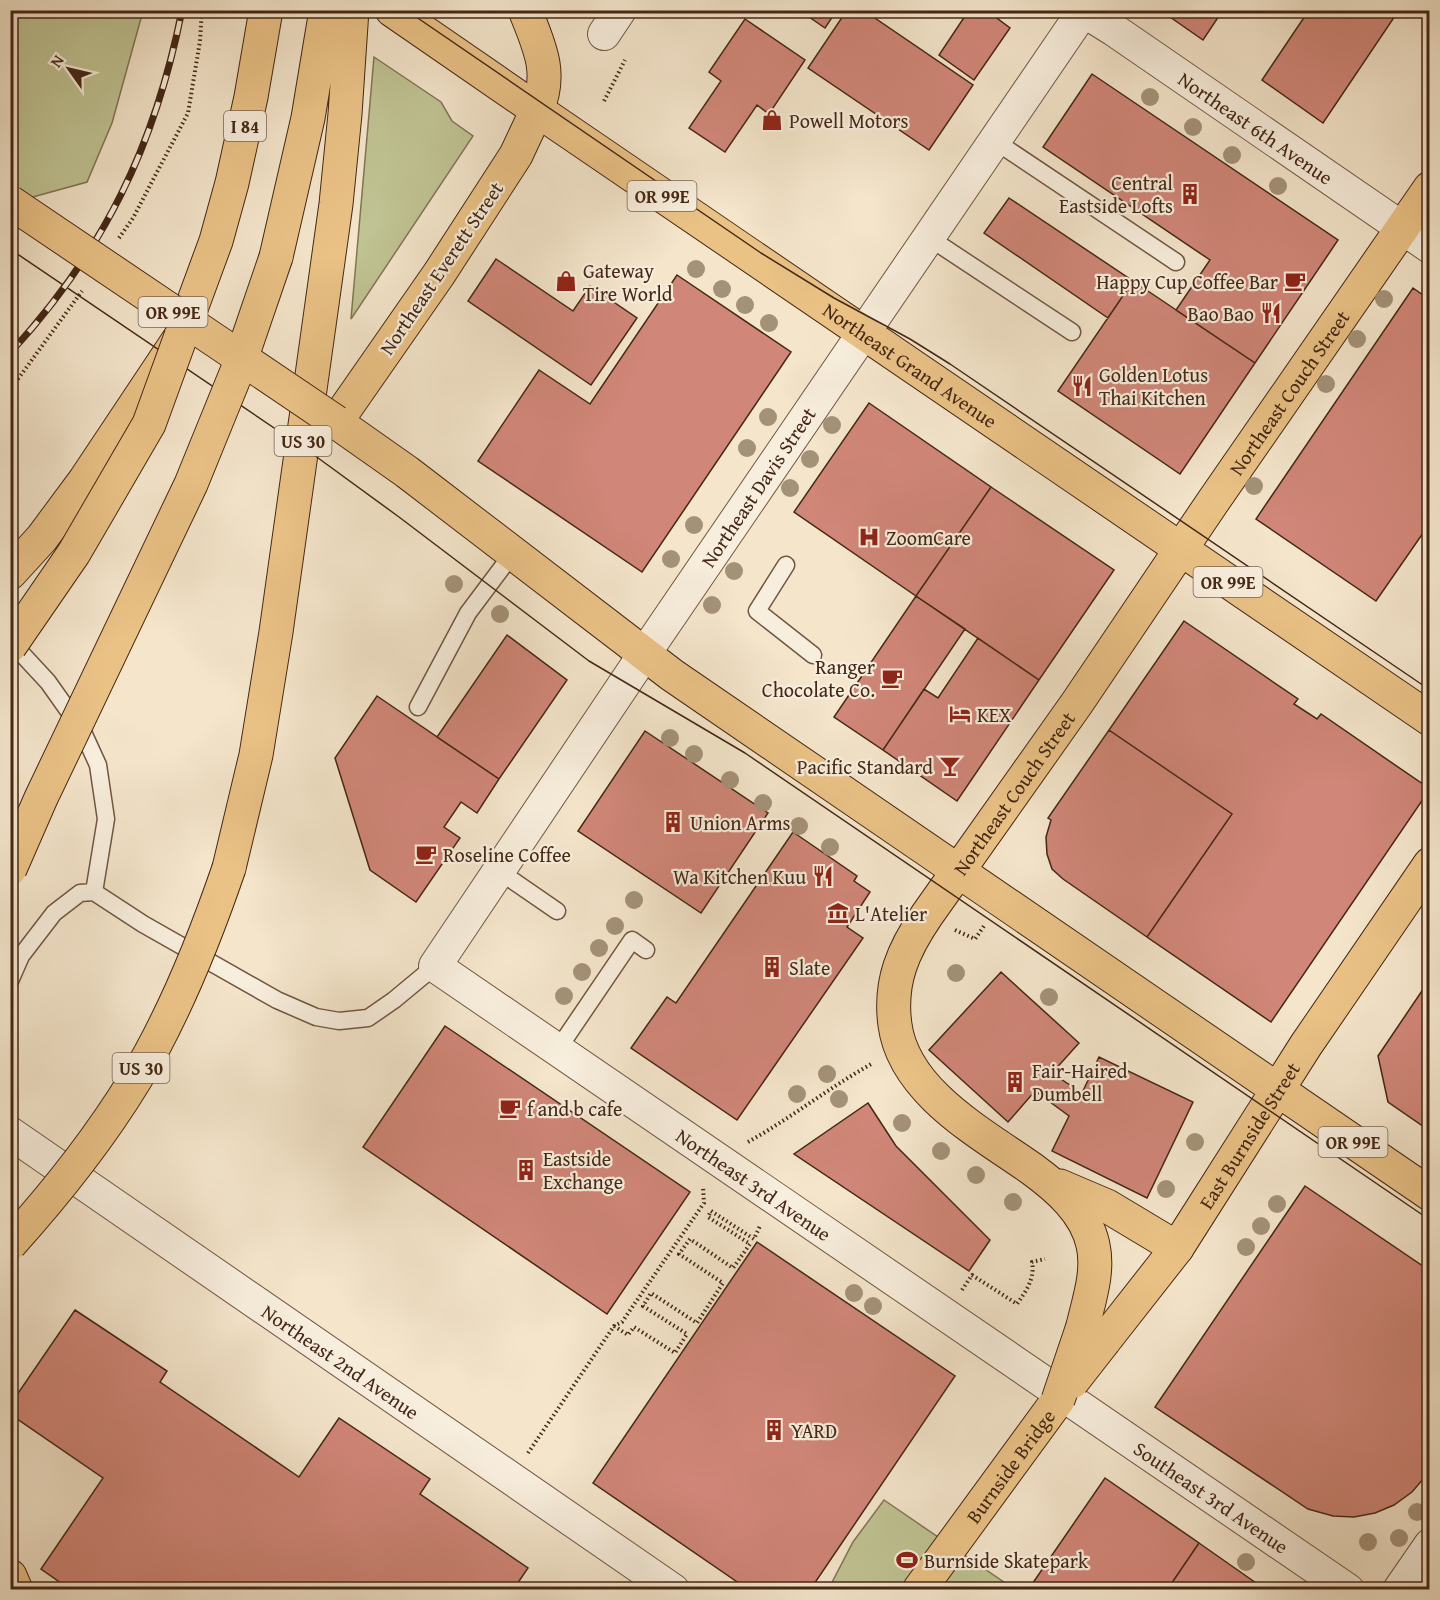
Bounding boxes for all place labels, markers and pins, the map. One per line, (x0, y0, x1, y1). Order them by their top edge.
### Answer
place label: Powell Motors (789, 106, 909, 135)
shop icon: Powell Motors (760, 108, 784, 132)
place label: Central Eastside Lofts (1059, 168, 1173, 220)
building icon: Central Eastside Lofts (1178, 182, 1202, 206)
place label: Gateway Tire World (583, 256, 673, 308)
place label: Happy Cup Coffee Bar (1096, 267, 1278, 296)
shop icon: Gateway Tire World (554, 269, 578, 293)
cafe icon: Happy Cup Coffee Bar (1283, 269, 1307, 293)
place label: Bao Bao (1188, 299, 1254, 328)
restaurant icon: Bao Bao (1259, 301, 1283, 325)
place label: Golden Lotus Thai Kitchen (1099, 360, 1208, 412)
restaurant icon: Golden Lotus Thai Kitchen (1070, 374, 1094, 398)
place label: ZoomCare (886, 523, 971, 552)
hospital icon: ZoomCare (857, 525, 881, 549)
place label: Ranger Chocolate Co. (762, 652, 875, 704)
cafe icon: Ranger Chocolate Co. (880, 666, 904, 690)
place label: KEX (977, 700, 1012, 729)
hotel icon: KEX (948, 702, 972, 726)
place label: Pacific Standard (797, 752, 933, 781)
bar icon: Pacific Standard (938, 754, 962, 778)
place label: Union Arms (690, 808, 791, 837)
building icon: Union Arms (661, 810, 685, 834)
place label: Roseline Coffee (443, 840, 571, 869)
cafe icon: Roseline Coffee (414, 842, 438, 866)
place label: Wa Kitchen Kuu (673, 862, 806, 891)
restaurant icon: Wa Kitchen Kuu (811, 864, 835, 888)
place label: L'Atelier (855, 899, 927, 928)
museum icon: L'Atelier (826, 901, 850, 925)
place label: Slate (789, 953, 830, 982)
building icon: Slate (760, 955, 784, 979)
place label: Fair-Haired Dumbell (1032, 1056, 1128, 1108)
building icon: Fair-Haired Dumbell (1003, 1070, 1027, 1094)
place label: f and b cafe (527, 1094, 622, 1123)
cafe icon: f and b cafe (498, 1096, 522, 1120)
place label: Eastside Exchange (543, 1144, 623, 1196)
building icon: Eastside Exchange (514, 1158, 538, 1182)
place label: YARD (791, 1416, 837, 1445)
building icon: YARD (762, 1418, 786, 1442)
place label: Burnside Skatepark (924, 1546, 1089, 1575)
sports icon: Burnside Skatepark (895, 1548, 919, 1572)

